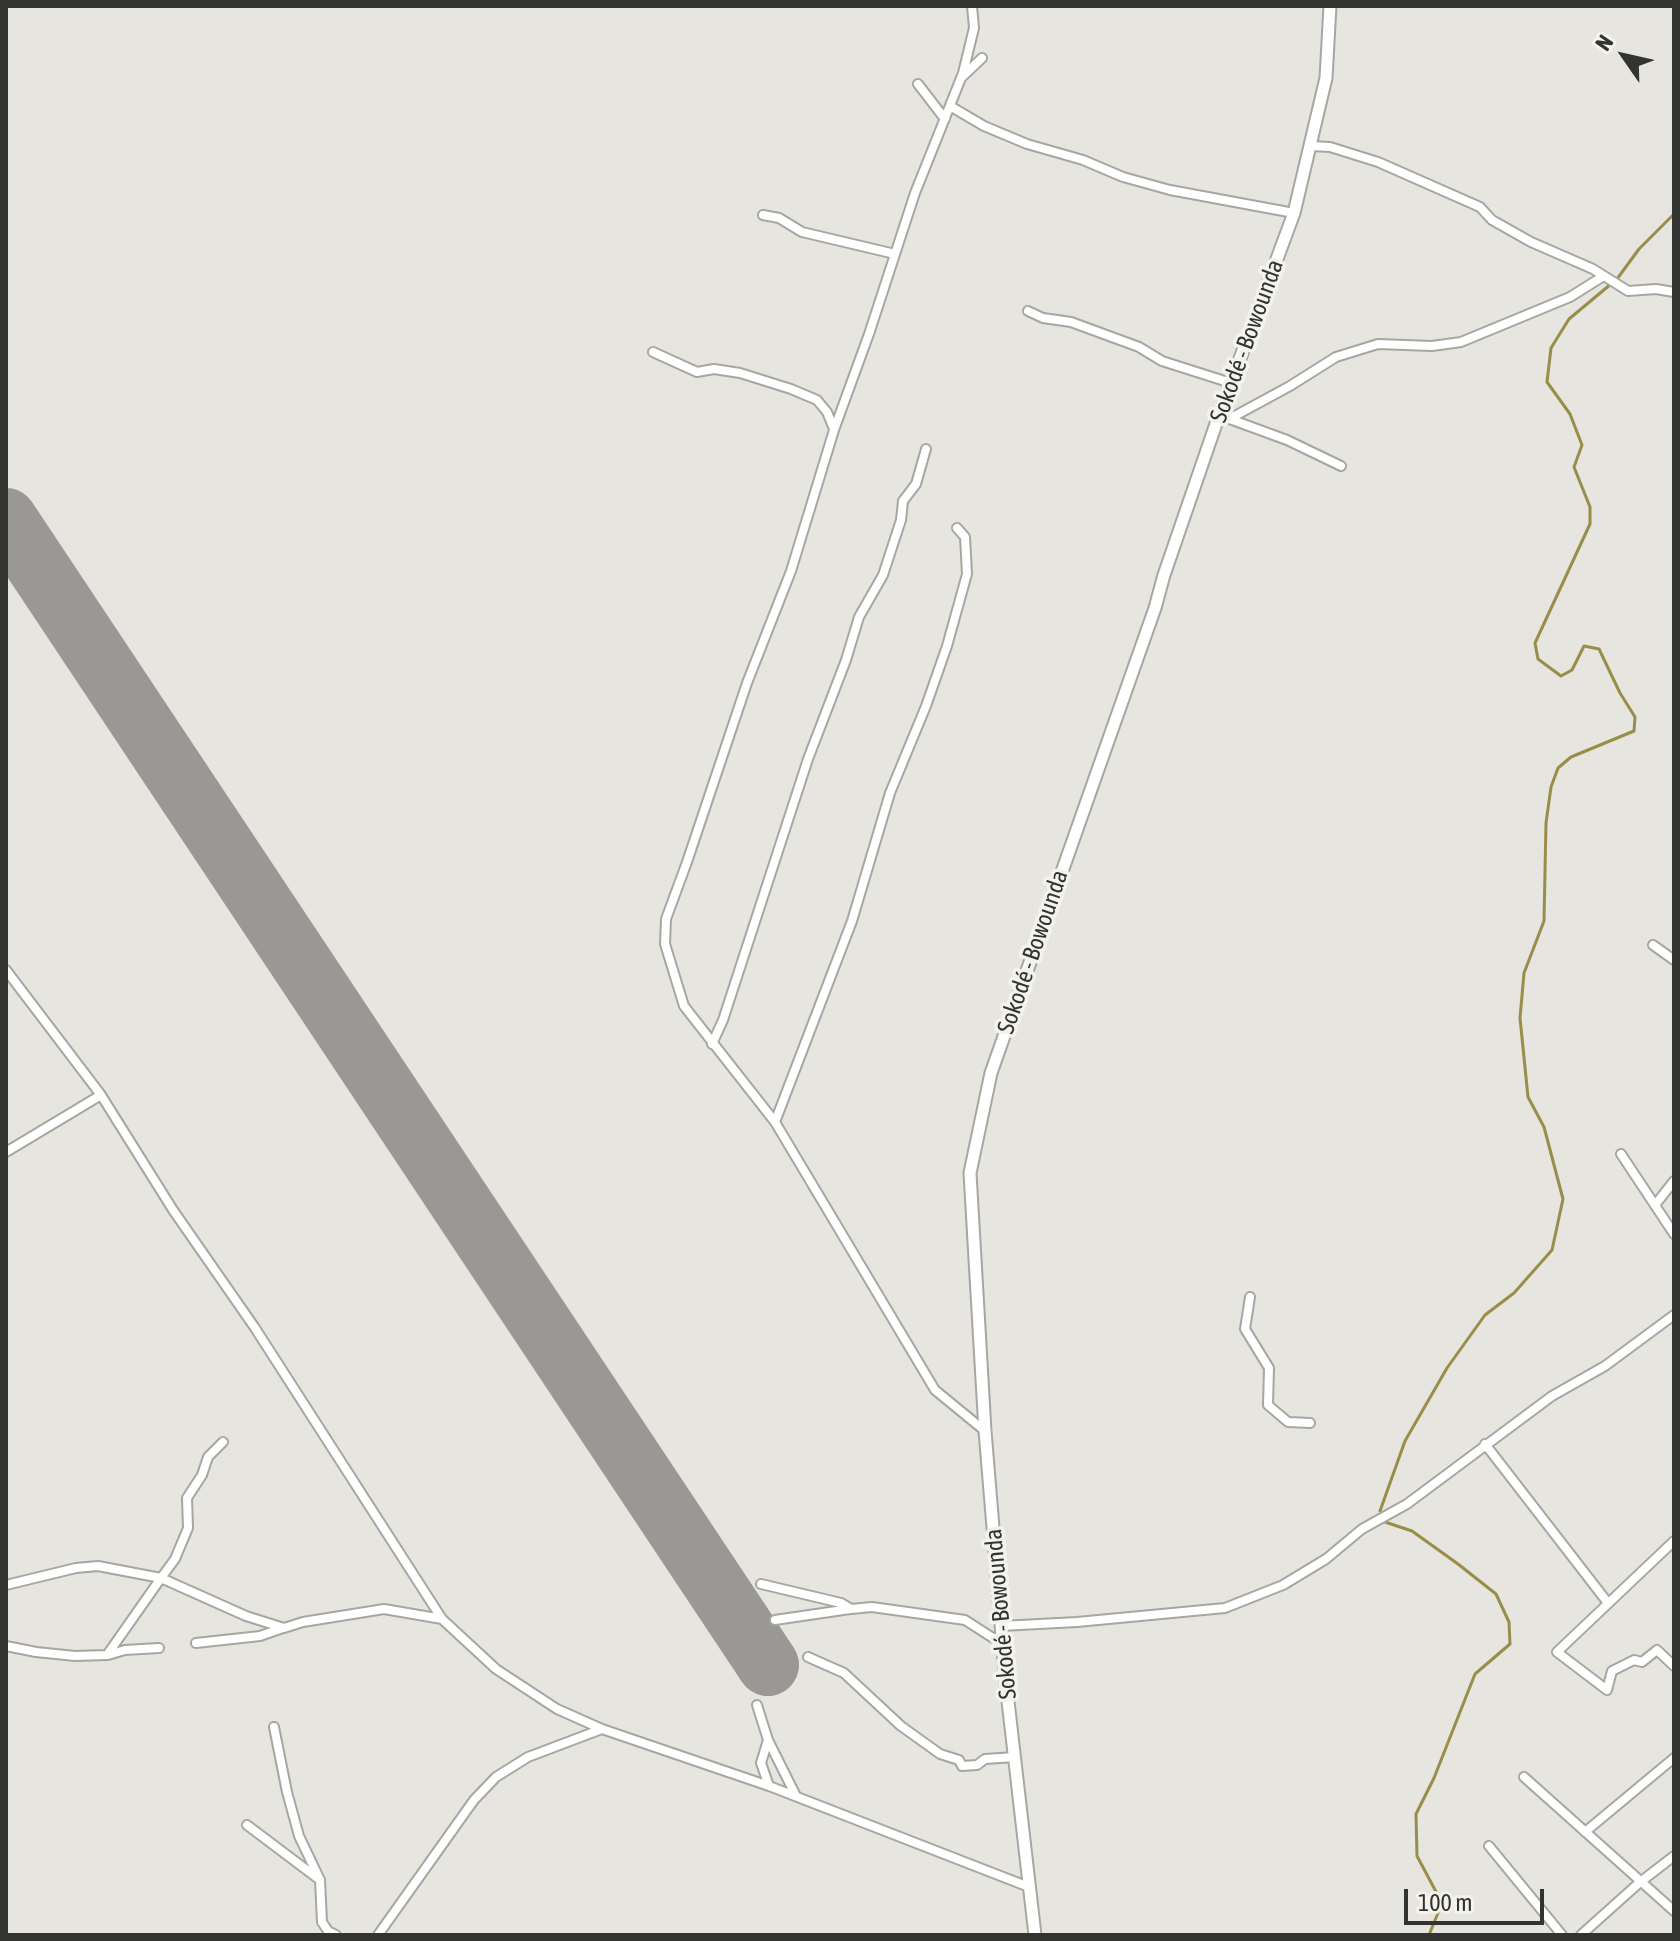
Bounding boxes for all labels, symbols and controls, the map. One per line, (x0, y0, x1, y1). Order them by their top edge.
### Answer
north arrow (1584, 16, 1664, 96)
text: N (1590, 30, 1619, 55)
street label: Sokodé - Bowounda (1204, 256, 1290, 426)
street label: Sokodé - Bowounda (992, 866, 1074, 1038)
street label: Sokodé - Bowounda (979, 1528, 1023, 1700)
scale bar (1408, 1873, 1548, 1923)
text: 100 m (1418, 1889, 1472, 1916)

